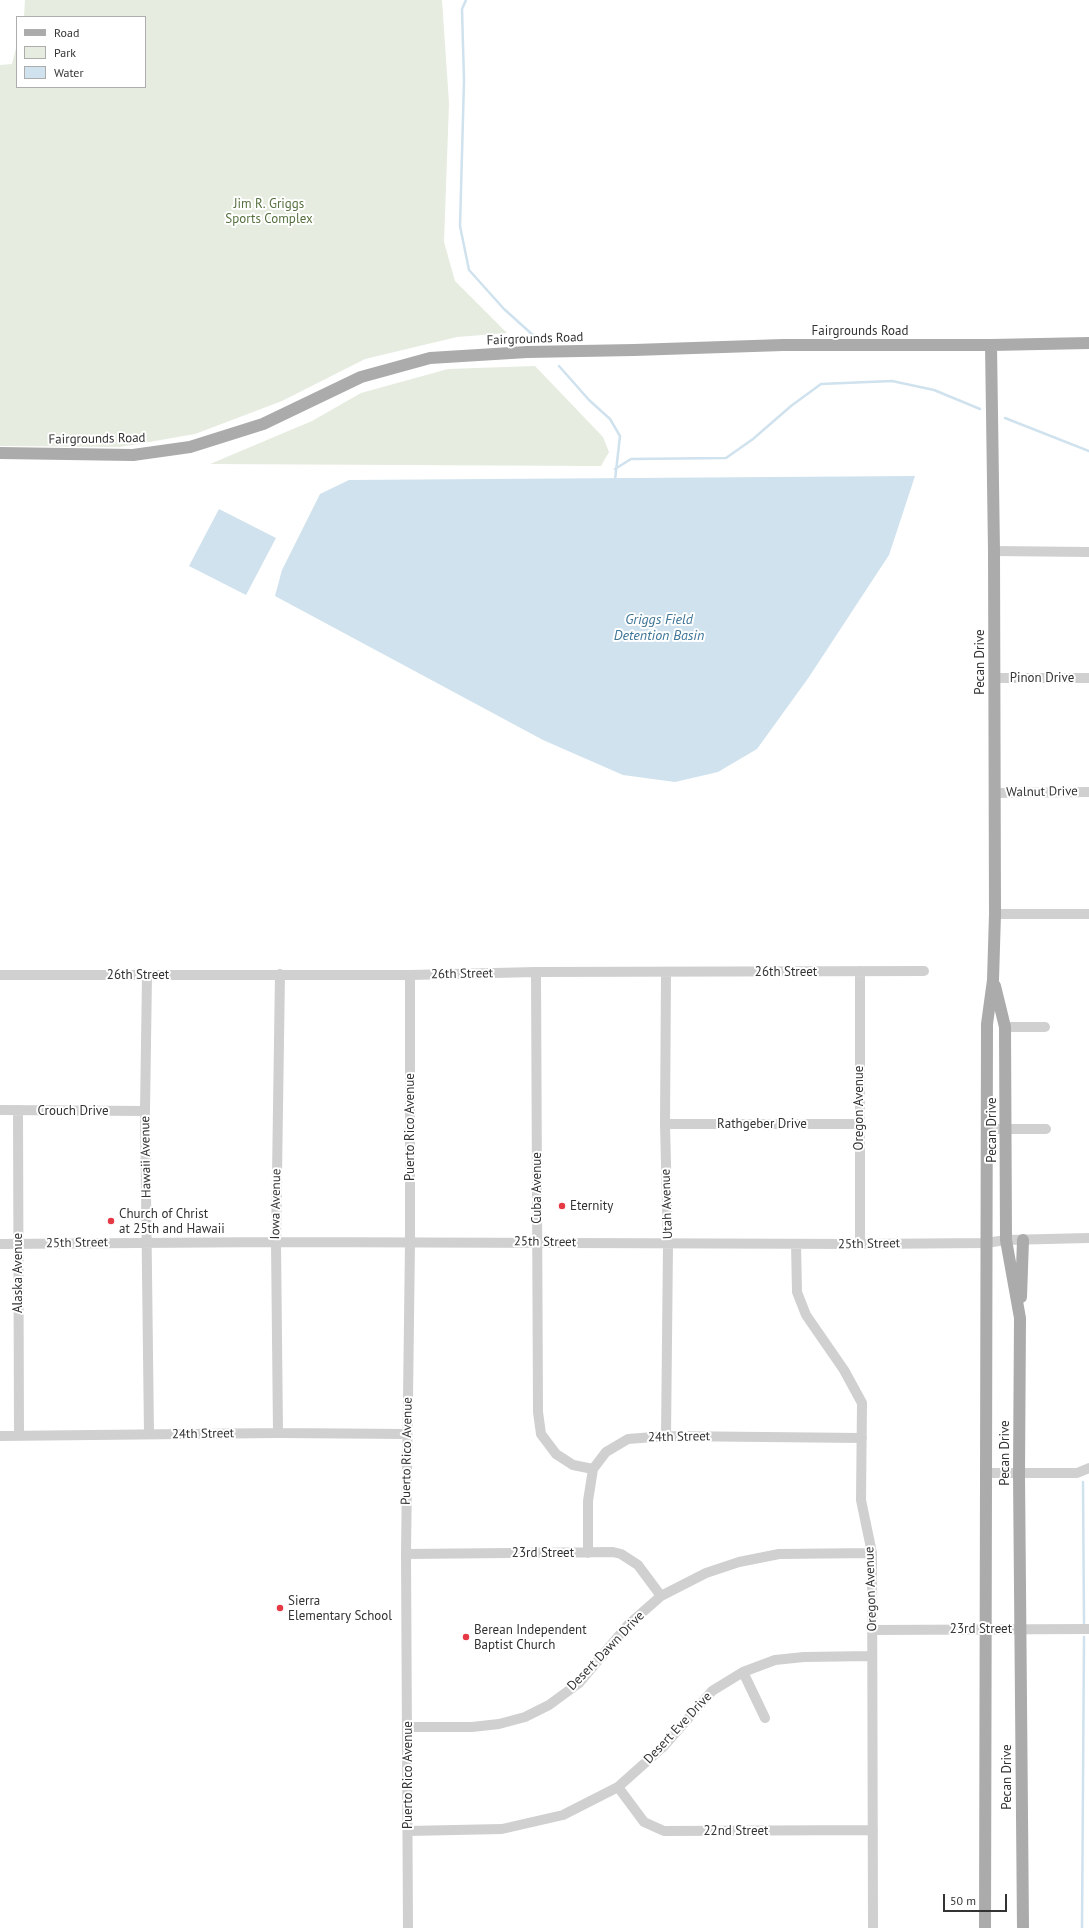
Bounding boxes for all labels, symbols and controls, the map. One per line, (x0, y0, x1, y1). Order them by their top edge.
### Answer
legend (16, 16, 146, 88)
text: Road (54, 25, 79, 40)
text: Park (54, 45, 76, 60)
text: Water (54, 65, 84, 80)
park label: Jim R. Griggs Sports Complex (225, 196, 313, 227)
street label: Fairgrounds Road (811, 323, 909, 339)
street label: Fairgrounds Road (486, 330, 584, 348)
street label: Fairgrounds Road (48, 430, 146, 448)
water label: Griggs Field Detention Basin (614, 612, 704, 644)
street label: Pecan Drive (972, 629, 988, 695)
street label: Pinon Drive (1010, 670, 1074, 686)
street label: Walnut Drive (1006, 784, 1078, 800)
street label: 26th Street (755, 964, 817, 980)
street label: 26th Street (431, 966, 493, 982)
street label: 26th Street (107, 967, 169, 983)
street label: Oregon Avenue (851, 1066, 867, 1150)
street label: Puerto Rico Avenue (402, 1073, 418, 1181)
street label: Pecan Drive (984, 1097, 1000, 1163)
street label: Crouch Drive (37, 1103, 109, 1119)
street label: Hawaii Avenue (137, 1116, 155, 1198)
street label: Rathgeber Drive (717, 1116, 807, 1132)
street label: Cuba Avenue (529, 1152, 545, 1224)
street label: Utah Avenue (658, 1168, 676, 1240)
street label: Iowa Avenue (268, 1169, 284, 1239)
place label: Eternity (570, 1198, 613, 1214)
marker: Eternity (557, 1201, 567, 1211)
place label: Church of Christ at 25th and Hawaii (119, 1206, 225, 1237)
marker: Church of Christ at 25th and Hawaii (106, 1216, 116, 1226)
street label: Alaska Avenue (10, 1233, 26, 1313)
street label: 25th Street (514, 1234, 576, 1250)
street label: 25th Street (46, 1235, 108, 1251)
street label: 25th Street (838, 1236, 900, 1252)
street label: Puerto Rico Avenue (398, 1397, 416, 1505)
street label: Pecan Drive (997, 1420, 1013, 1486)
street label: 24th Street (172, 1426, 234, 1442)
street label: 24th Street (648, 1429, 710, 1445)
street label: 23rd Street (512, 1545, 574, 1561)
street label: Oregon Avenue (862, 1546, 880, 1632)
place label: Sierra Elementary School (288, 1593, 392, 1624)
marker: Sierra Elementary School (275, 1603, 285, 1613)
street label: Desert Dawn Drive (564, 1608, 648, 1694)
street label: 23rd Street (950, 1621, 1012, 1637)
place label: Berean Independent Baptist Church (474, 1622, 587, 1653)
marker: Berean Independent Baptist Church (461, 1632, 471, 1642)
street label: Desert Eve Drive (641, 1689, 715, 1767)
street label: Puerto Rico Avenue (400, 1721, 416, 1829)
street label: Pecan Drive (999, 1744, 1015, 1810)
street label: 22nd Street (704, 1823, 768, 1839)
scale bar (945, 1886, 1009, 1912)
text: 50 m (950, 1893, 976, 1908)

